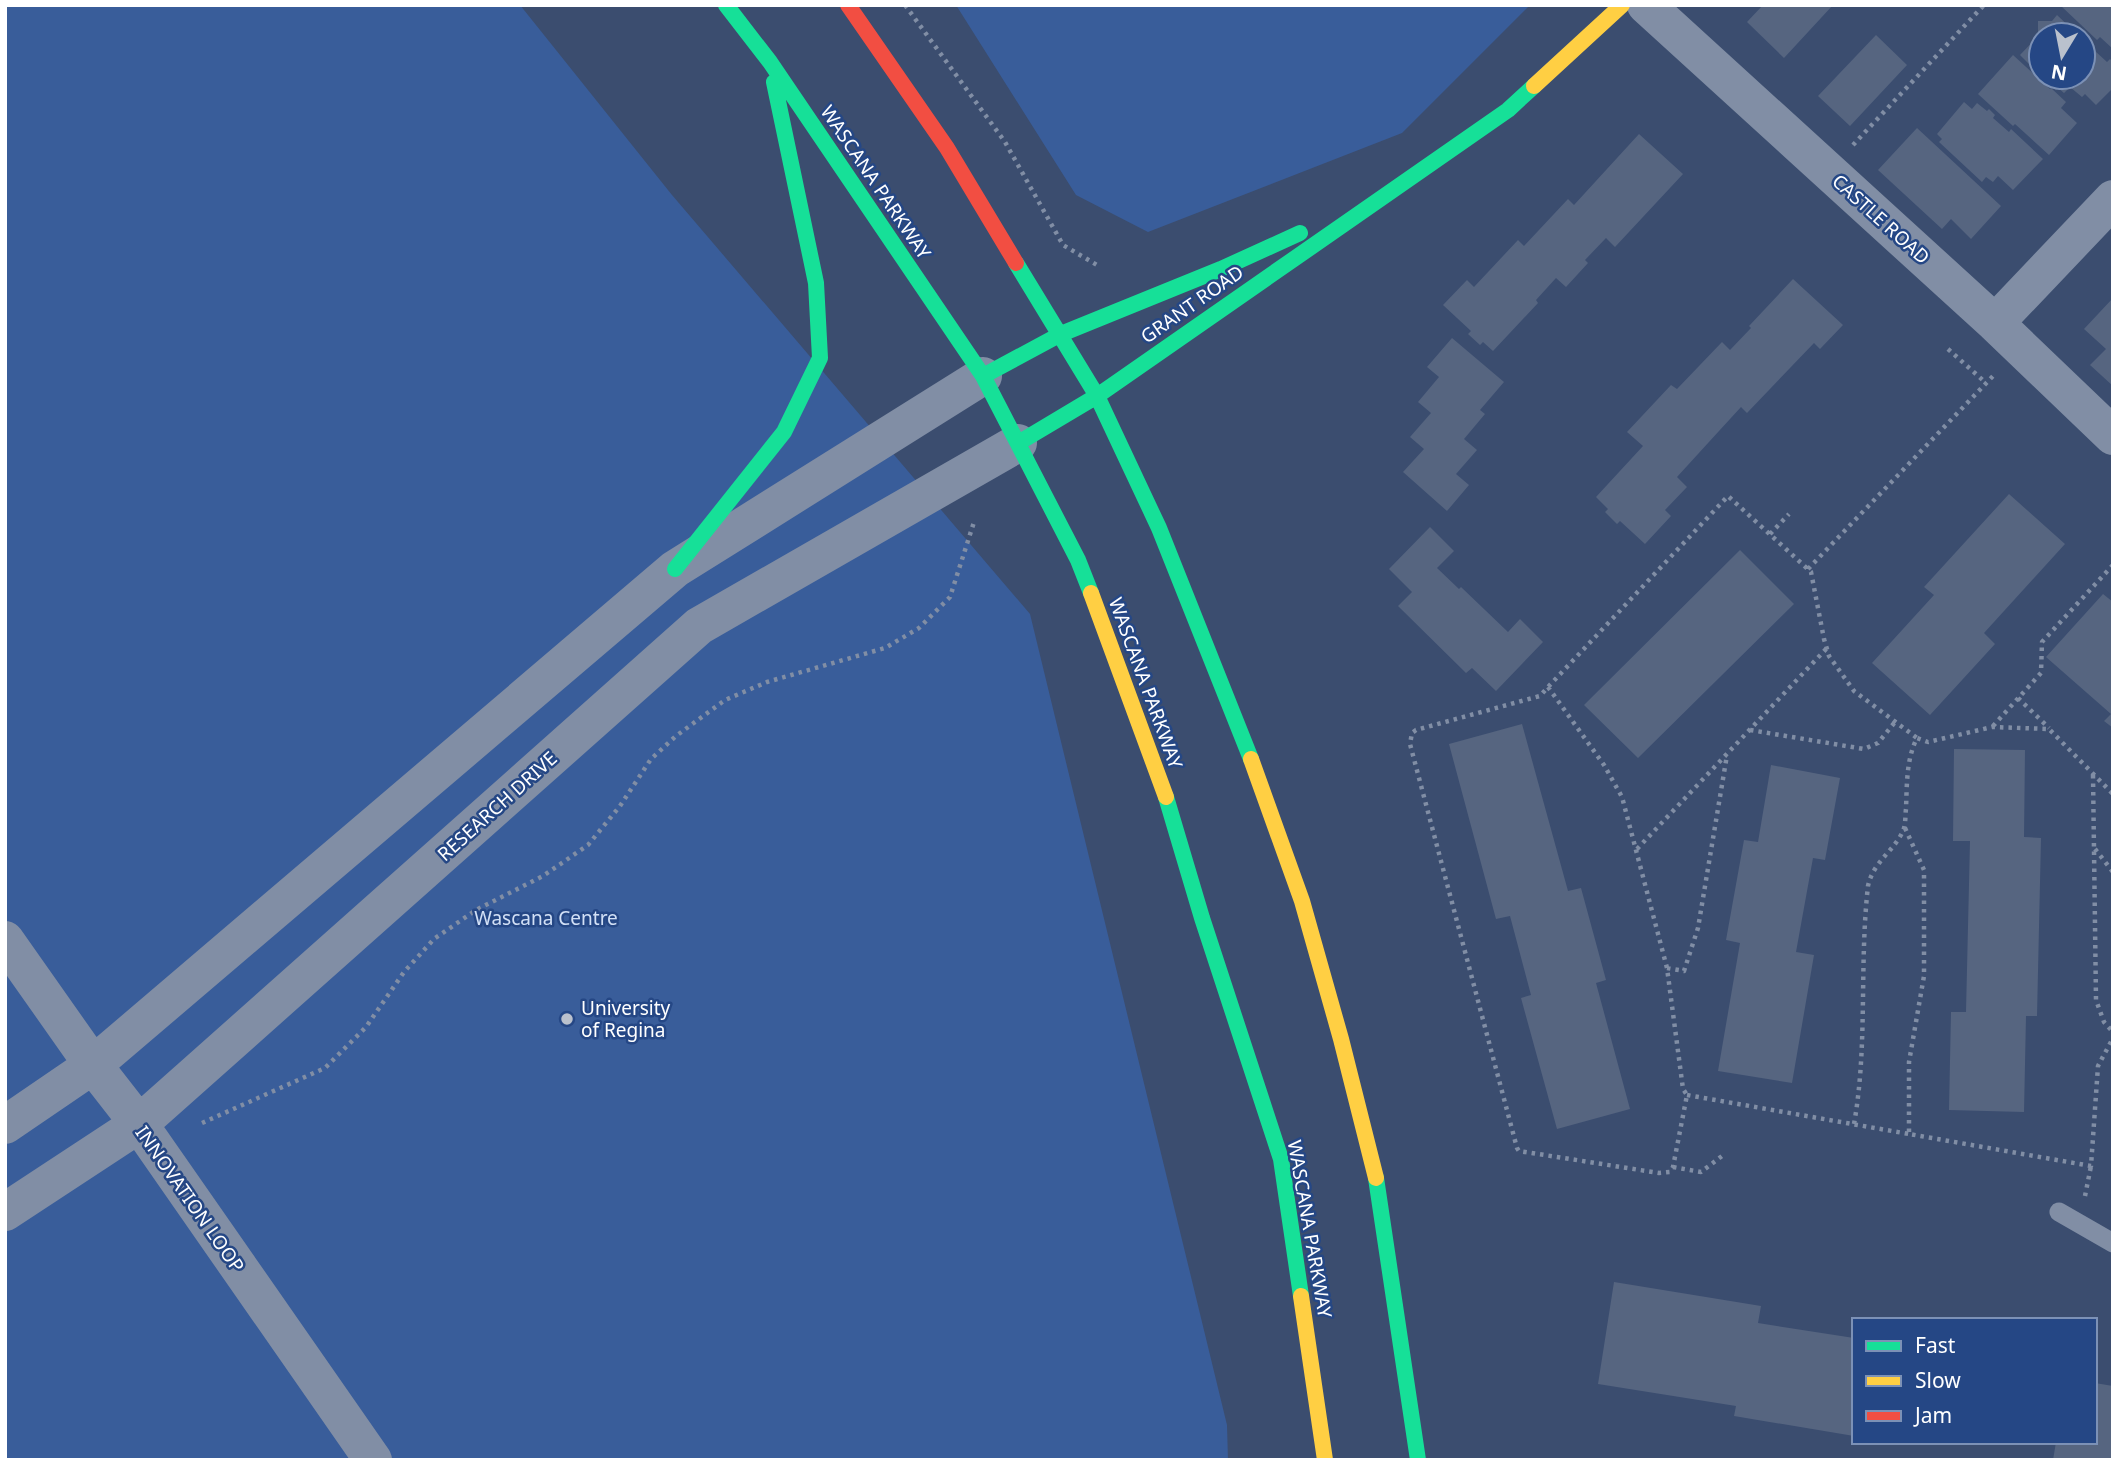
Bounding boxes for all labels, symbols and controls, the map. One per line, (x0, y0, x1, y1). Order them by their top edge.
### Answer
north arrow (2027, 21, 2097, 91)
text: N (2049, 59, 2069, 87)
street label: WASCANA PARKWAY (815, 100, 937, 264)
street label: CASTLE ROAD (1827, 168, 1935, 270)
street label: GRANT ROAD (1135, 259, 1249, 349)
street label: WASCANA PARKWAY (1103, 594, 1189, 772)
street label: RESEARCH DRIVE (432, 745, 562, 867)
park label: Wascana Centre (474, 905, 618, 931)
place label: University of Regina (581, 995, 671, 1043)
marker: University of Regina (559, 1011, 575, 1027)
street label: INNOVATION LOOP (130, 1121, 250, 1277)
street label: WASCANA PARKWAY (1282, 1138, 1338, 1320)
legend (1852, 1318, 2097, 1444)
text: Fast (1915, 1331, 1956, 1359)
text: Slow (1915, 1366, 1961, 1394)
text: Jam (1913, 1401, 1952, 1429)

